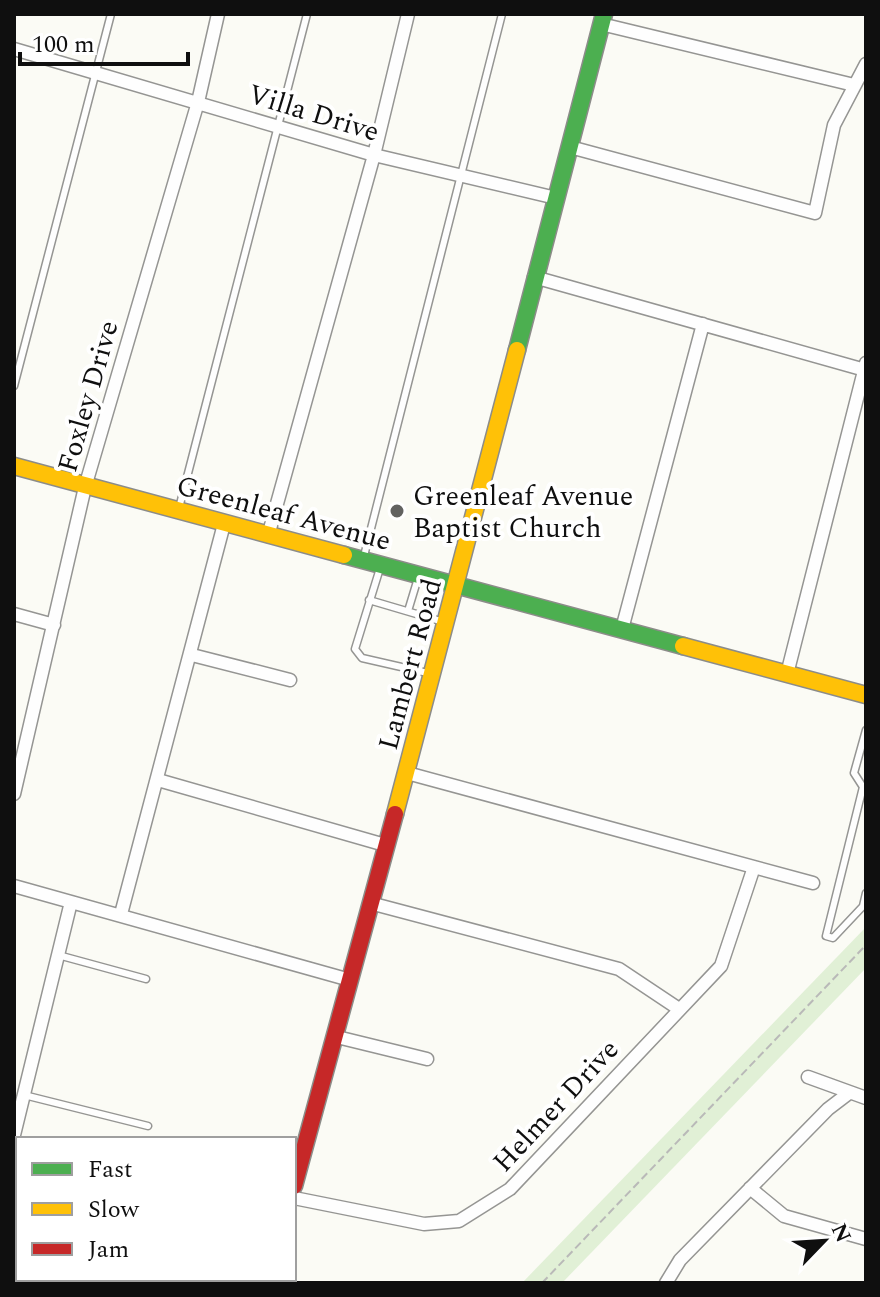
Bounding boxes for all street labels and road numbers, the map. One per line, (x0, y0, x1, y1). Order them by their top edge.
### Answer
street label: Villa Drive (243, 73, 385, 154)
street label: Foxley Drive (46, 316, 131, 477)
street label: Greenleaf Avenue (172, 464, 396, 563)
street label: Lambert Road (367, 574, 454, 755)
street label: Helmer Drive (483, 1030, 629, 1182)

